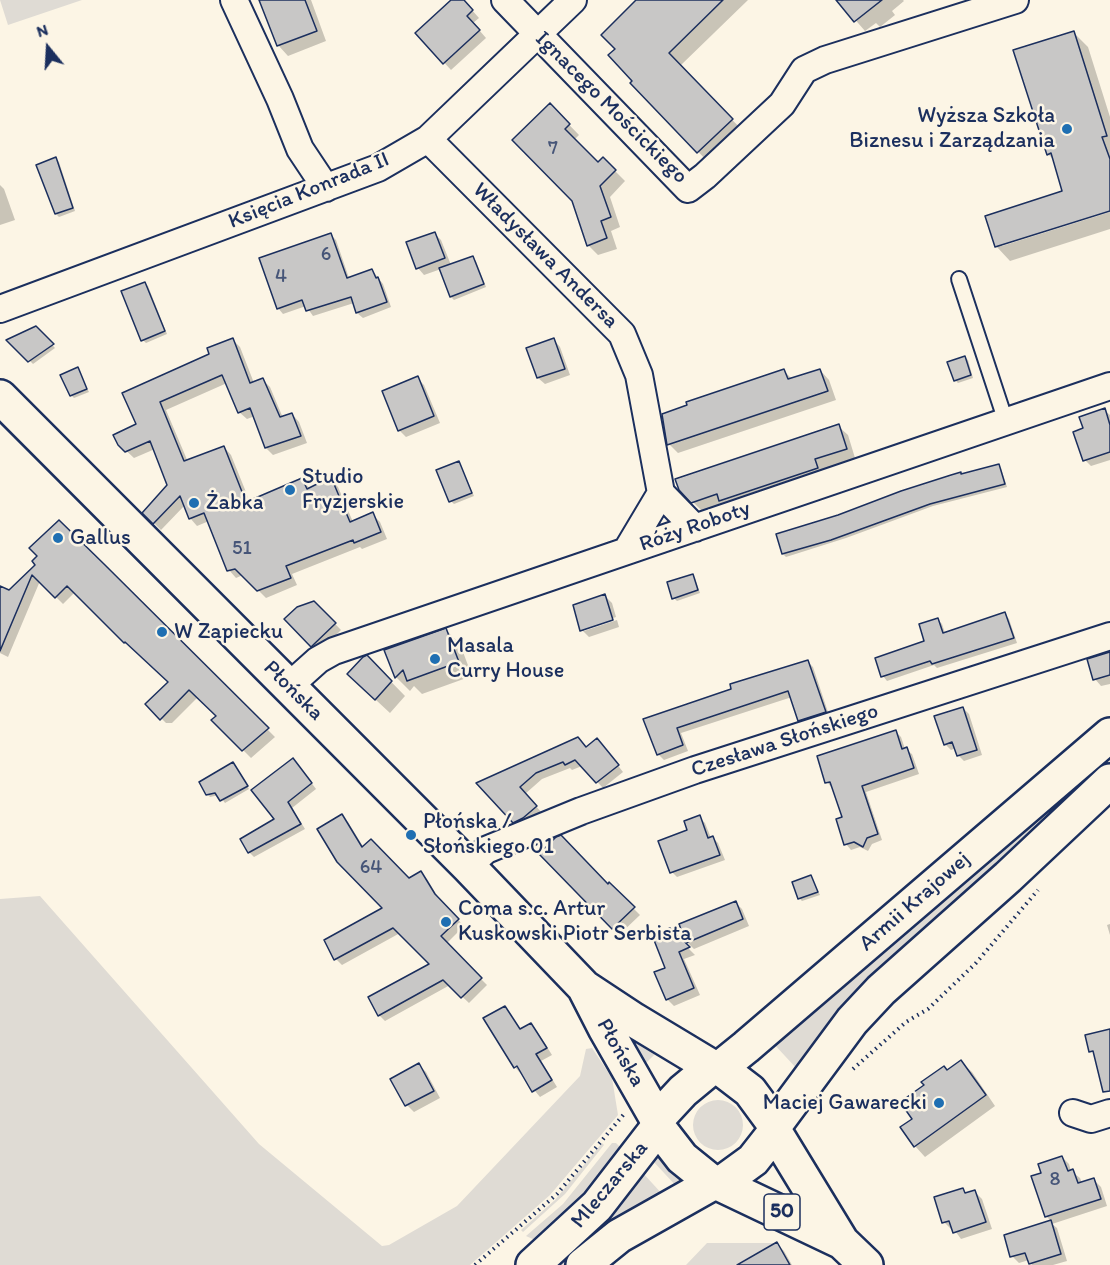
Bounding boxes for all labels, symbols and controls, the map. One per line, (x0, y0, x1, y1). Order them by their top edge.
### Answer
north arrow (18, 18, 78, 78)
text: N (34, 20, 50, 41)
street label: Ignacego Mościckiego (529, 26, 693, 190)
place label: Wyższa Szkoła Biznesu i Zarządzania (849, 103, 1055, 154)
marker: Wyższa Szkoła Biznesu i Zarządzania (1060, 122, 1074, 136)
house number: 7 (548, 137, 558, 161)
street label: Księcia Konrada II (225, 147, 393, 235)
street label: Władysława Andersa (467, 178, 623, 334)
house number: 6 (321, 243, 331, 267)
house number: 4 (275, 265, 287, 289)
place label: Studio Fryzjerskie (302, 464, 404, 516)
marker: Studio Fryzjerskie (283, 483, 297, 497)
place label: Żabka (206, 490, 263, 516)
marker: Żabka (187, 496, 201, 510)
street label: Róży Roboty (636, 496, 754, 558)
place label: Gallus (70, 525, 131, 551)
marker: Gallus (51, 531, 65, 545)
house number: 51 (232, 537, 252, 561)
place label: W Zapiecku (174, 619, 283, 645)
marker: W Zapiecku (155, 625, 169, 639)
place label: Masala Curry House (447, 633, 564, 684)
marker: Masala Curry House (428, 652, 442, 666)
street label: Płońska (257, 655, 329, 727)
street label: Czesława Słońskiego (688, 698, 882, 784)
place label: Płońska / Słońskiego 01 (423, 809, 554, 860)
marker: Płońska / Słońskiego 01 (404, 828, 418, 842)
street label: Armii Krajowej (854, 847, 976, 957)
house number: 64 (360, 856, 382, 880)
place label: Coma s.c. Artur Kuskowski Piotr Serbista (458, 896, 692, 948)
marker: Coma s.c. Artur Kuskowski Piotr Serbista (439, 915, 453, 929)
street label: Płońska (590, 1014, 650, 1092)
place label: Maciej Gawarecki (763, 1090, 927, 1116)
marker: Maciej Gawarecki (932, 1096, 946, 1110)
street label: Mleczarska (566, 1136, 654, 1234)
house number: 8 (1050, 1168, 1060, 1192)
road number: 50 (764, 1194, 800, 1230)

